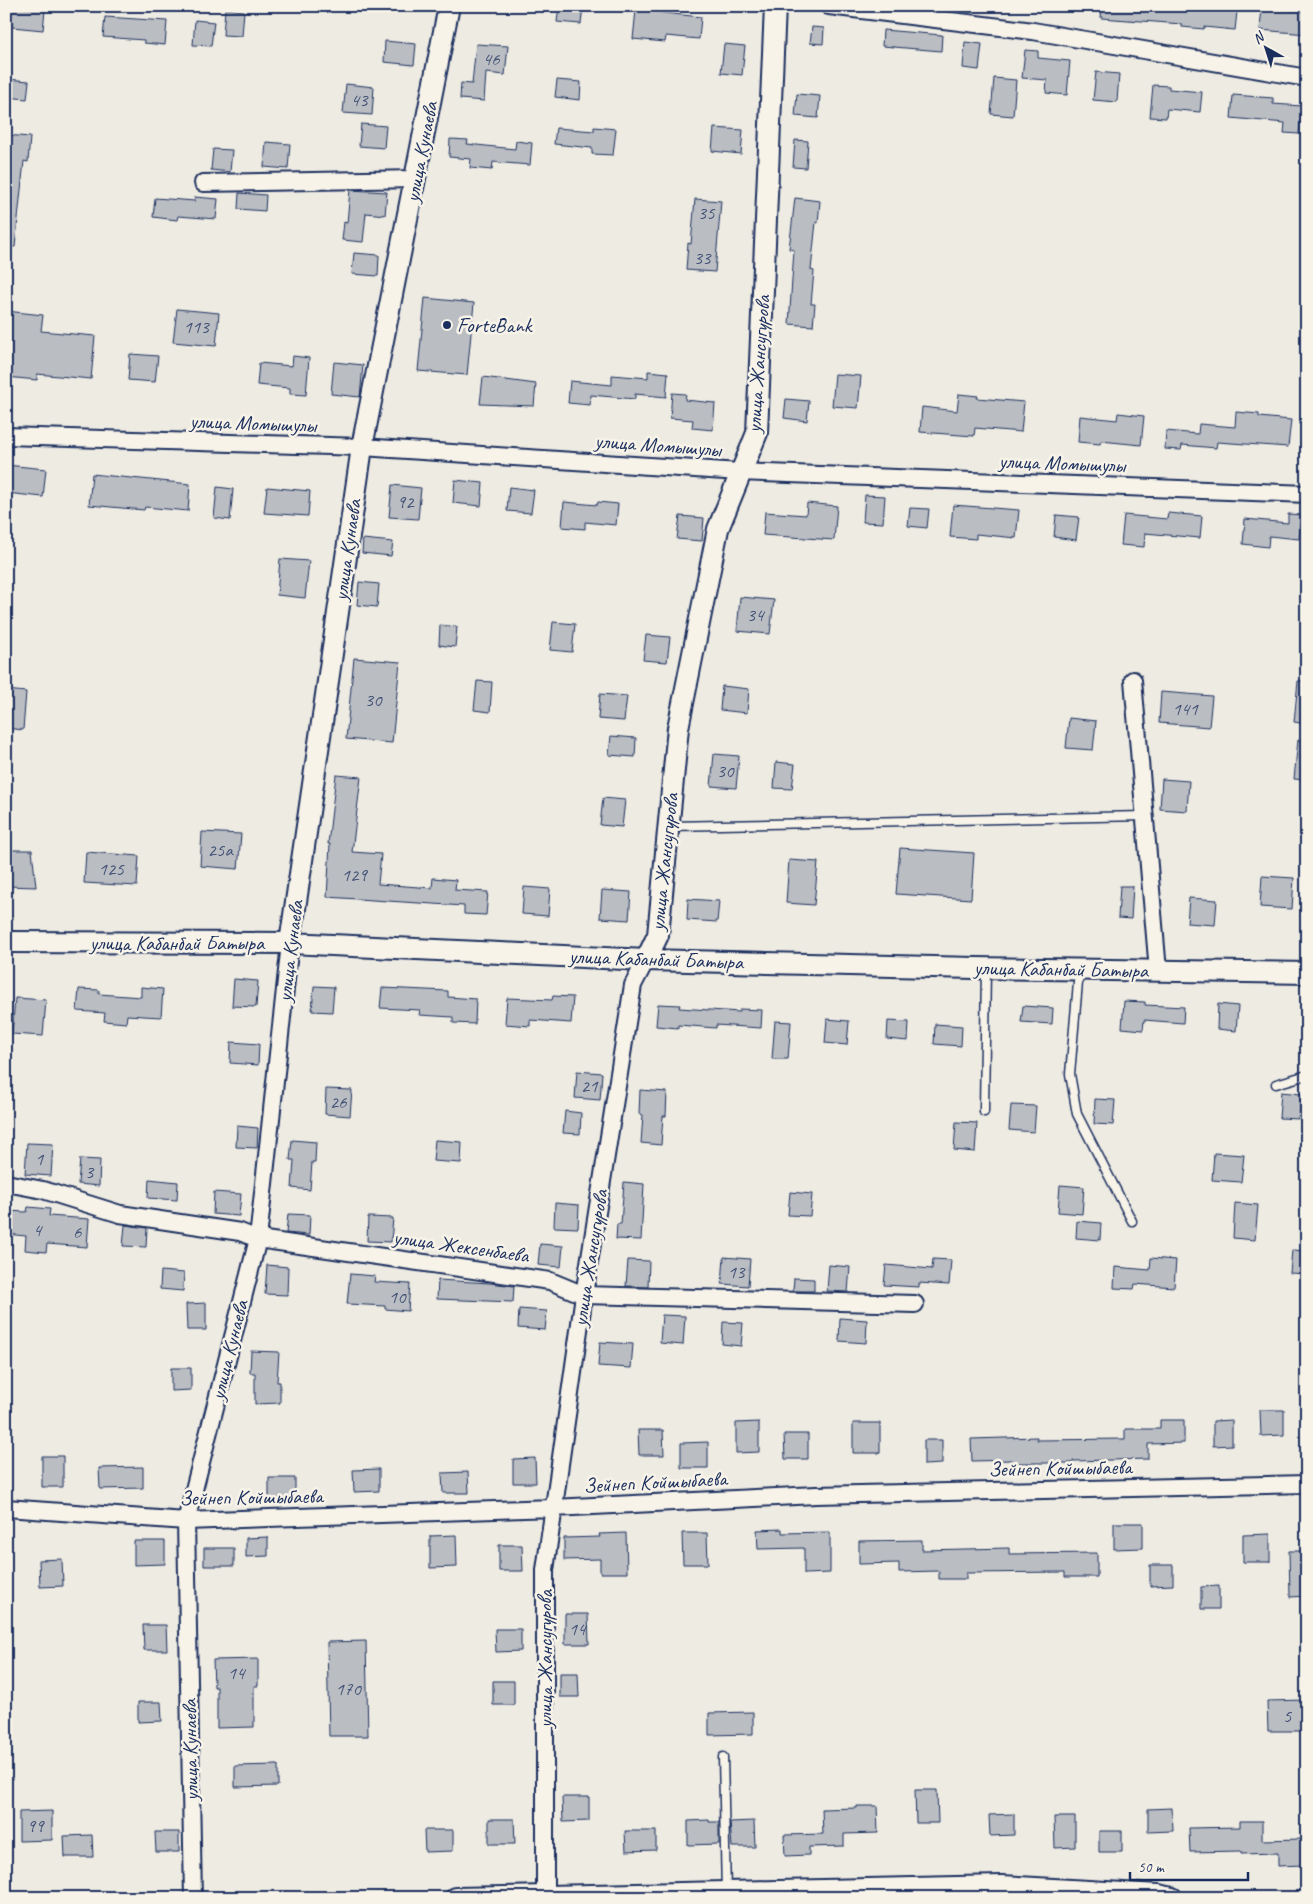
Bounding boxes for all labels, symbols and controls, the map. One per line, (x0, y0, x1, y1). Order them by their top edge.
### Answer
north arrow (1240, 22, 1290, 72)
text: N (1249, 27, 1269, 48)
house number: 46 (482, 47, 501, 71)
house number: 43 (350, 88, 369, 112)
street label: улица Кунаева (398, 98, 444, 206)
house number: 35 (697, 201, 716, 225)
house number: 33 (693, 246, 712, 270)
street label: улица Жансугурова (740, 293, 776, 436)
place label: ForteBank (457, 312, 534, 338)
house number: 113 (183, 315, 210, 339)
marker: ForteBank (441, 319, 453, 331)
street label: улица Момышулы (187, 408, 319, 438)
street label: улица Момышулы (592, 427, 724, 463)
street label: улица Момышулы (996, 448, 1128, 478)
house number: 92 (396, 490, 415, 514)
street label: улица Кунаева (327, 496, 367, 604)
house number: 34 (746, 603, 766, 627)
house number: 30 (364, 688, 383, 712)
house number: 141 (1172, 697, 1199, 721)
house number: 30 (716, 759, 735, 783)
street label: улица Жансугурова (644, 791, 684, 934)
house number: 25а (207, 838, 234, 862)
house number: 125 (98, 857, 125, 881)
house number: 129 (341, 863, 368, 887)
street label: улица Кунаева (271, 897, 309, 1005)
street label: улица Кабанбай Батыра (88, 930, 266, 956)
street label: улица Кабанбай Батыра (566, 943, 745, 975)
street label: улица Кабанбай Батыра (972, 954, 1150, 984)
house number: 21 (580, 1074, 599, 1098)
house number: 26 (329, 1090, 348, 1114)
house number: 1 (35, 1147, 45, 1171)
house number: 3 (85, 1160, 95, 1184)
street label: улица Жансугурова (566, 1186, 614, 1330)
house number: 4 (33, 1218, 44, 1242)
house number: 6 (73, 1220, 83, 1244)
street label: улица Жексенбаева (390, 1223, 532, 1269)
house number: 13 (727, 1260, 746, 1284)
house number: 10 (388, 1285, 407, 1309)
street label: улица Кунаева (204, 1296, 254, 1405)
street label: Зейнеп Койшыбаева (988, 1454, 1134, 1482)
street label: Зейнеп Койшыбаева (583, 1465, 730, 1499)
street label: Зейнеп Койшыбаева (179, 1483, 325, 1511)
street label: улица Жансугурова (532, 1589, 558, 1730)
house number: 14 (568, 1617, 588, 1641)
house number: 14 (227, 1661, 247, 1685)
house number: 170 (335, 1677, 362, 1701)
street label: улица Кунаева (176, 1697, 204, 1803)
house number: 5 (1283, 1704, 1293, 1728)
house number: 99 (26, 1814, 45, 1838)
scale bar (1130, 1849, 1248, 1881)
text: 50 m (1138, 1858, 1165, 1877)

